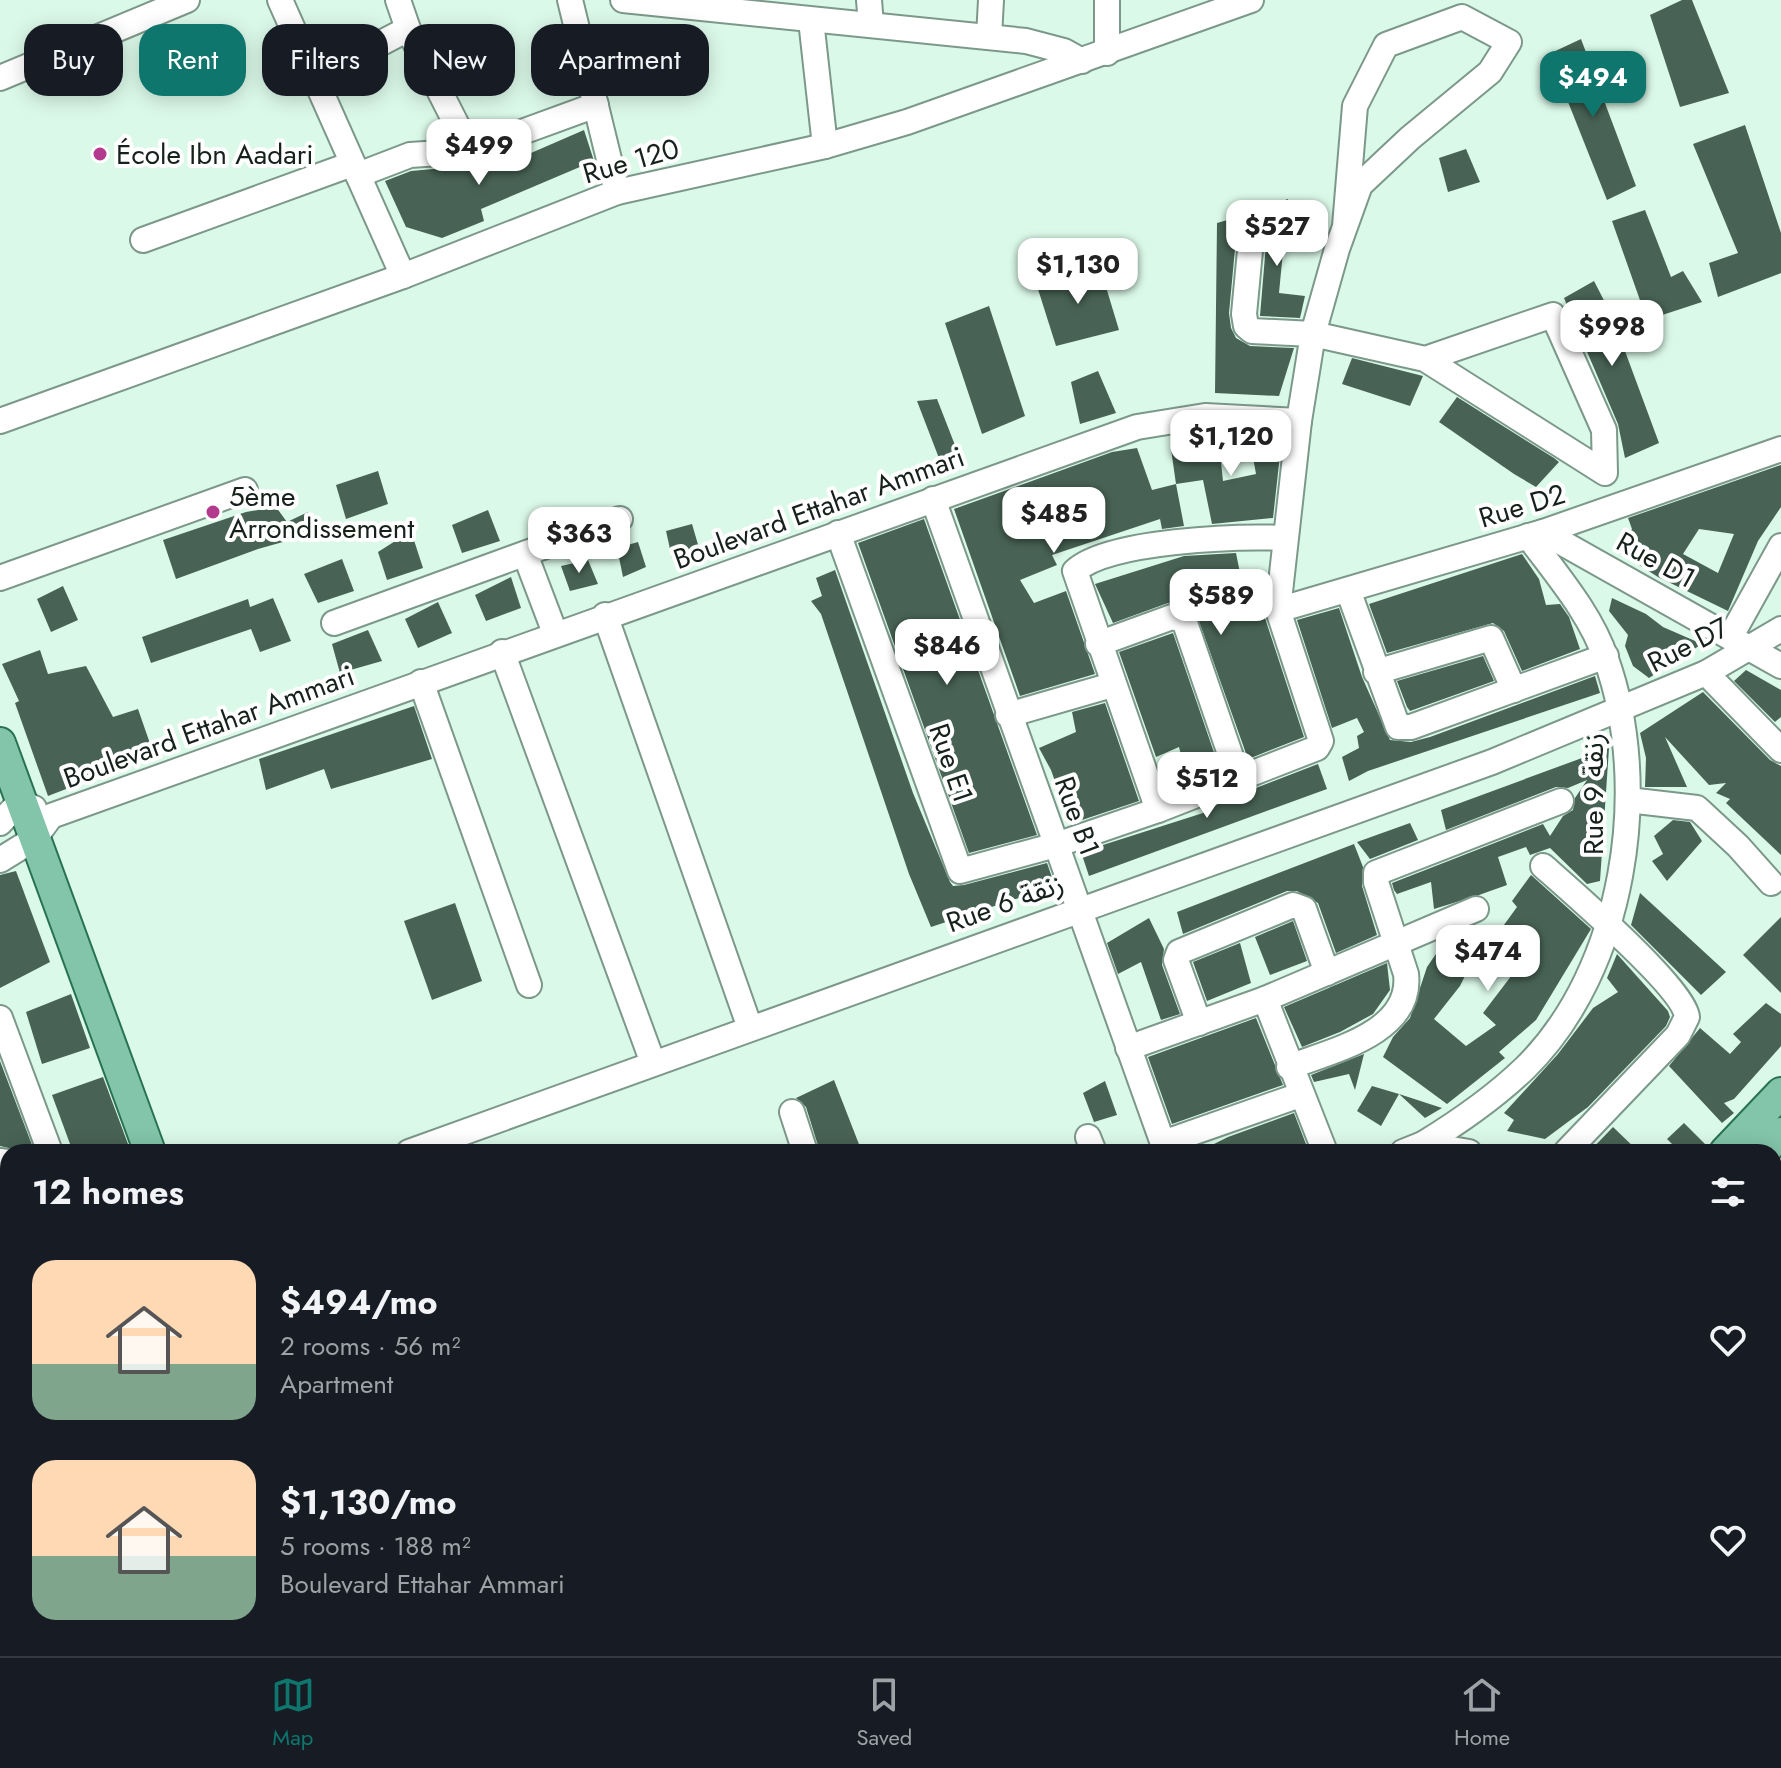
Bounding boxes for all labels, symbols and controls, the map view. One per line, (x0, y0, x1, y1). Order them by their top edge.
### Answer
chip: Buy (24, 24, 123, 96)
chip: Rent (139, 24, 246, 96)
chip: Filters (262, 24, 388, 96)
chip: New (404, 24, 515, 96)
chip: Apartment (531, 24, 709, 96)
pin: $494 (1546, 51, 1640, 119)
text: $494 (1558, 58, 1628, 96)
pin: $499 (432, 119, 526, 187)
text: $499 (444, 126, 514, 164)
street label: Rue 120 (578, 128, 684, 194)
place label: École Ibn Aadari (116, 134, 314, 175)
marker: École Ibn Aadari (91, 145, 109, 163)
pin: $527 (1230, 200, 1324, 268)
text: $527 (1244, 207, 1310, 245)
pin: $1,130 (1013, 238, 1143, 306)
text: $1,130 (1036, 245, 1120, 283)
pin: $998 (1565, 300, 1659, 368)
text: $998 (1578, 307, 1646, 345)
pin: $1,120 (1166, 410, 1296, 478)
text: $1,120 (1188, 417, 1274, 455)
street label: Boulevard Ettahar Ammari (668, 436, 970, 580)
street label: Rue D2 (1474, 474, 1570, 538)
place label: 5ème Arrondissement (229, 476, 414, 549)
pin: $485 (1007, 487, 1101, 555)
text: $485 (1020, 494, 1088, 532)
marker: 5ème Arrondissement (204, 503, 222, 521)
pin: $363 (532, 507, 626, 575)
text: $363 (546, 514, 612, 552)
street label: Rue D1 (1609, 522, 1703, 598)
pin: $589 (1174, 569, 1268, 637)
text: $589 (1188, 576, 1254, 614)
street label: Rue D7 (1640, 607, 1736, 683)
pin: $846 (900, 619, 994, 687)
text: $846 (913, 626, 981, 664)
street label: Boulevard Ettahar Ammari (58, 655, 360, 799)
street label: Rue E1 (918, 718, 984, 808)
street label: Rue 9 زنقة (1573, 733, 1614, 855)
pin: $512 (1160, 752, 1254, 820)
text: $512 (1175, 759, 1239, 797)
street label: Rue B1 (1044, 771, 1110, 861)
street label: Rue 6 زنقة (941, 863, 1069, 943)
pin: $474 (1441, 925, 1535, 993)
text: $474 (1454, 932, 1522, 970)
text: 12 homes (32, 1168, 184, 1217)
icon: filters (1706, 1170, 1750, 1214)
text: $494/mo (280, 1278, 438, 1327)
icon: home (96, 1292, 192, 1388)
icon: heart (1706, 1318, 1750, 1362)
text: 2 rooms · 56 m² (280, 1327, 460, 1365)
text: Apartment (280, 1365, 393, 1403)
text: $1,130/mo (280, 1478, 457, 1527)
icon: home (96, 1492, 192, 1588)
icon: heart (1706, 1518, 1750, 1562)
text: 5 rooms · 188 m² (280, 1527, 471, 1565)
text: Boulevard Ettahar Ammari (280, 1565, 565, 1603)
tab: Map (271, 1673, 315, 1753)
tab: Saved (857, 1673, 912, 1753)
tab: Home (1454, 1673, 1510, 1753)

